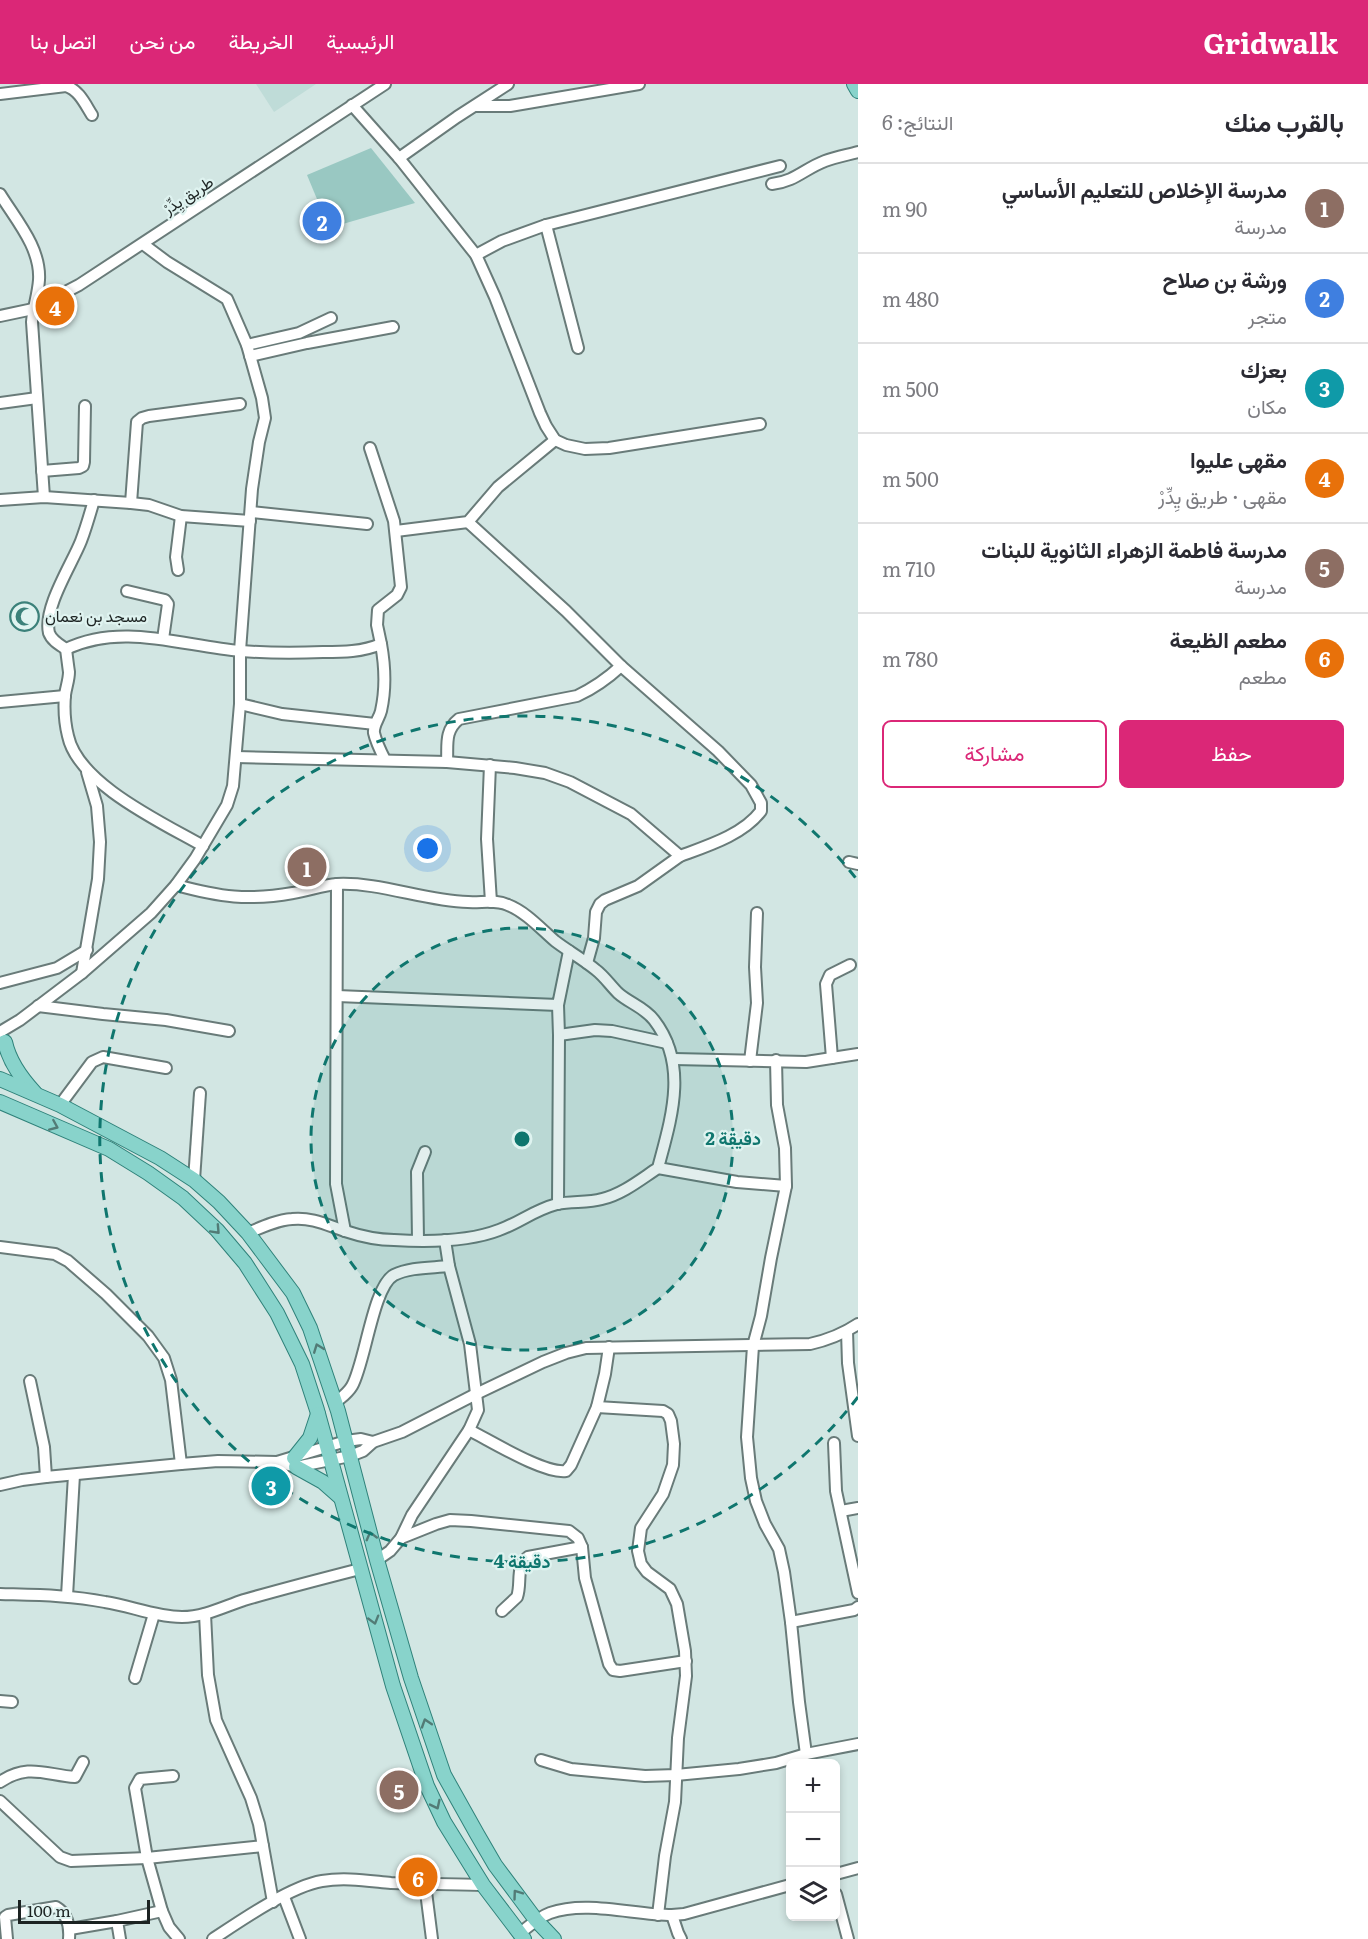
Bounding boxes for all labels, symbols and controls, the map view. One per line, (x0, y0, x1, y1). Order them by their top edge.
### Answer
text: Gridwalk (1203, 21, 1338, 63)
text: اتصل بنا (30, 24, 96, 55)
text: من نحن (129, 24, 195, 55)
text: الخريطة (228, 24, 293, 55)
text: الرئيسية (326, 24, 394, 55)
text: بالقرب منك (1225, 101, 1344, 140)
text: النتائج: 6 (882, 106, 953, 136)
street label: طريق يِدِّرْ (157, 169, 218, 221)
text: مدرسة الإخلاص للتعليم الأساسي (1002, 172, 1287, 205)
text: 90 m (882, 193, 927, 223)
text: 1 (1320, 193, 1329, 223)
pin: 2 (302, 198, 342, 244)
text: مدرسة (1234, 210, 1287, 240)
text: ورشة بن صلاح (1162, 262, 1287, 295)
text: 480 m (882, 283, 939, 313)
text: 2 (1319, 283, 1330, 313)
pin: 4 (36, 284, 74, 328)
text: متجر (1248, 300, 1287, 330)
text: بعزك (1241, 352, 1287, 385)
text: 500 m (882, 373, 939, 403)
text: 3 (1319, 373, 1330, 403)
text: مكان (1247, 390, 1287, 420)
text: مقهى عليوا (1190, 442, 1287, 475)
text: 500 m (882, 463, 939, 493)
text: 4 (1318, 463, 1331, 493)
text: مقهى · طريق يِدِّرْ (1158, 480, 1287, 510)
text: مدرسة فاطمة الزهراء الثانوية للبنات (981, 532, 1287, 565)
text: 710 m (882, 553, 935, 583)
text: 5 (1319, 553, 1330, 583)
text: مدرسة (1234, 570, 1287, 600)
mosque icon: مسجد بن نعمان (8, 600, 40, 632)
place label: مسجد بن نعمان (45, 603, 147, 627)
text: مطعم الظيعة (1170, 622, 1287, 655)
text: 780 m (882, 643, 938, 673)
text: 6 (1319, 643, 1330, 673)
text: مطعم (1239, 660, 1287, 690)
button: مشاركة (882, 720, 1107, 788)
button: حفظ (1119, 720, 1344, 788)
your location (413, 834, 442, 863)
pin: 1 (288, 844, 326, 890)
one-way arrow (47, 1118, 58, 1130)
text: 2 دقيقة (705, 1124, 761, 1151)
centre of rings (512, 1129, 532, 1149)
one-way arrow (209, 1222, 220, 1233)
one-way arrow (312, 1343, 325, 1354)
pin: 3 (252, 1464, 290, 1508)
one-way arrow (365, 1531, 378, 1541)
text: 4 دقيقة (494, 1547, 550, 1574)
one-way arrow (367, 1614, 379, 1625)
one-way arrow (420, 1718, 433, 1729)
map controls (786, 1759, 840, 1921)
button: + (786, 1759, 840, 1813)
pin: 5 (380, 1768, 418, 1812)
one-way arrow (429, 1798, 440, 1809)
button: − (786, 1813, 840, 1867)
pin: 6 (398, 1854, 438, 1900)
button: layers (786, 1867, 840, 1921)
one-way arrow (513, 1889, 524, 1900)
scale bar (18, 1897, 150, 1924)
text: 100 m (27, 1898, 71, 1922)

